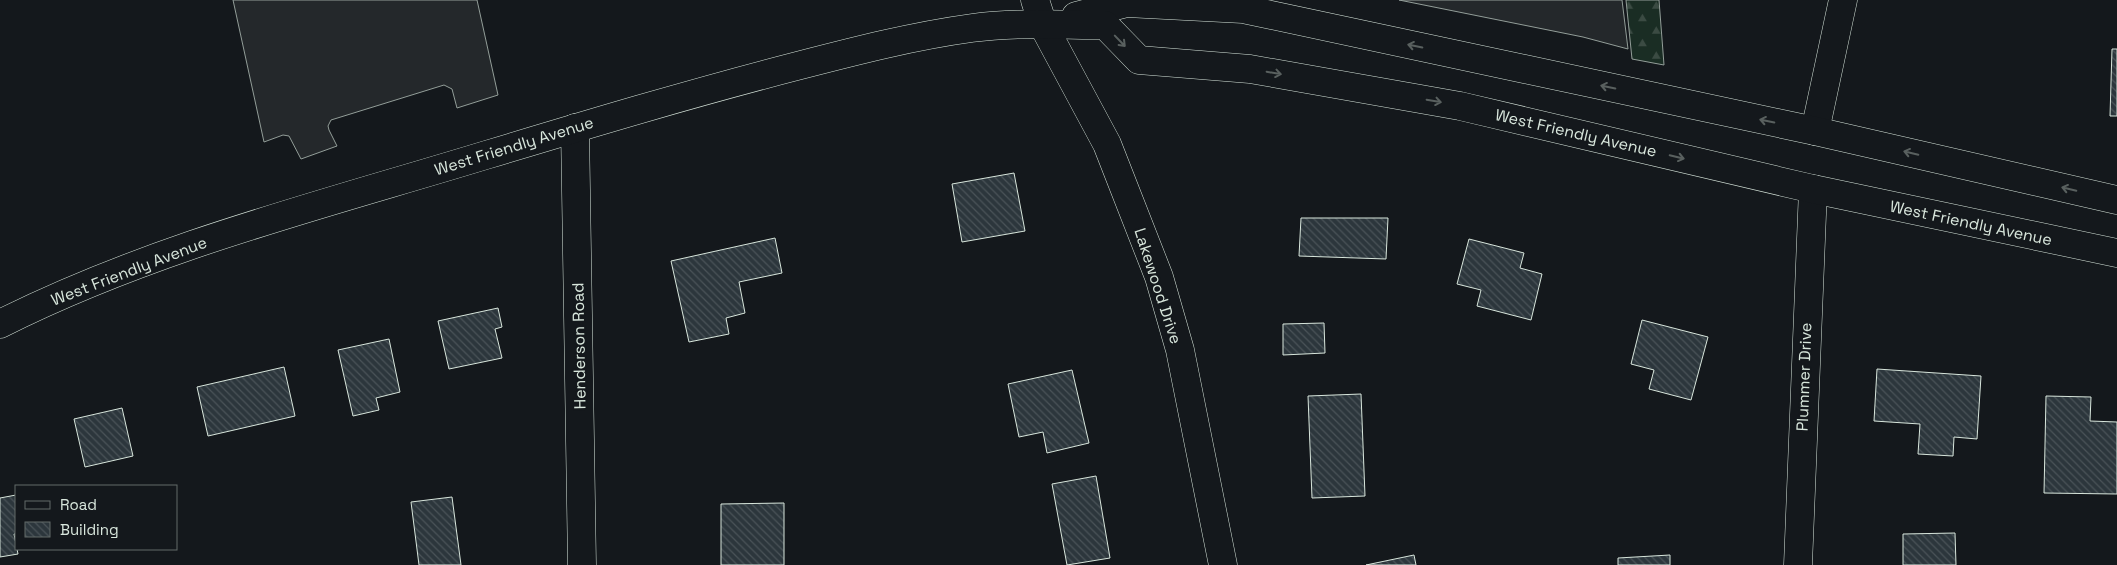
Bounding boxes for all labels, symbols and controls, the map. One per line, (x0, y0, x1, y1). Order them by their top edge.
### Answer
one-way arrow (1114, 35, 1126, 47)
one-way arrow (1408, 40, 1424, 50)
one-way arrow (1265, 69, 1281, 79)
one-way arrow (1601, 82, 1617, 91)
one-way arrow (1425, 97, 1441, 107)
street label: West Friendly Avenue (1493, 104, 1659, 162)
street label: West Friendly Avenue (432, 112, 596, 180)
one-way arrow (1760, 116, 1776, 125)
one-way arrow (1904, 148, 1920, 157)
one-way arrow (1669, 153, 1685, 162)
one-way arrow (2062, 184, 2078, 194)
street label: West Friendly Avenue (1888, 196, 2054, 250)
street label: Lakewood Drive (1129, 225, 1187, 347)
street label: West Friendly Avenue (48, 232, 210, 310)
street label: Henderson Road (567, 282, 591, 410)
street label: Plummer Drive (1792, 322, 1816, 432)
legend (15, 485, 178, 550)
text: Road (60, 495, 97, 514)
text: Building (60, 520, 119, 539)

